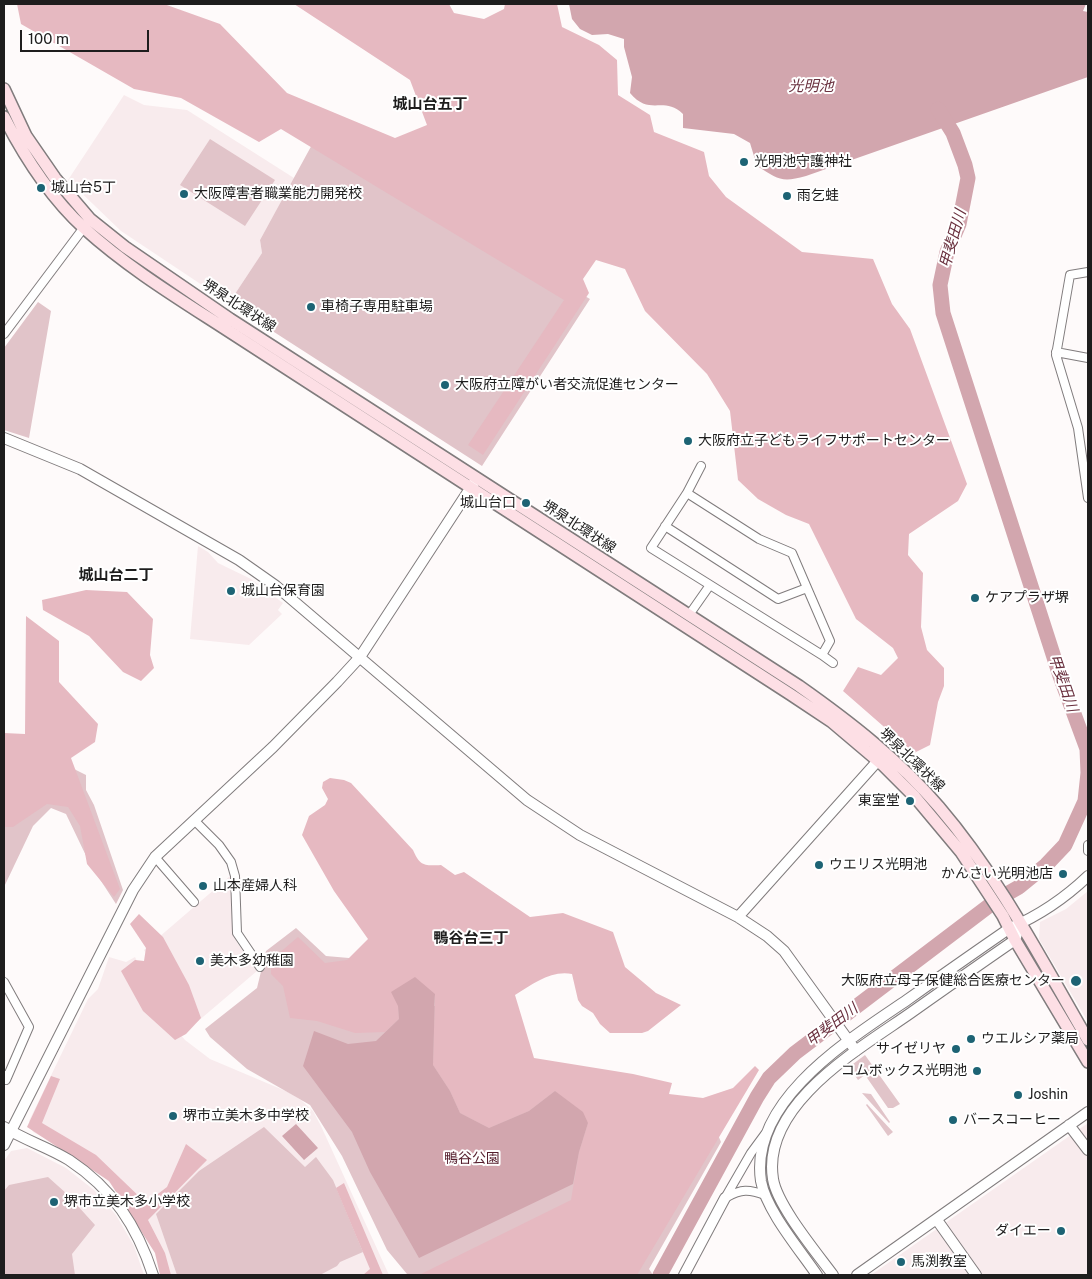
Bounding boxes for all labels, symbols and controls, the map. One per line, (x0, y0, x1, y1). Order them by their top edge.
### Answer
scale bar (22, 20, 151, 52)
text: 100 m (28, 30, 69, 47)
water label: 光明池 (789, 77, 833, 95)
district label: 城山台五丁 (393, 95, 467, 113)
place label: 光明池守護神社 (754, 154, 852, 170)
marker: 光明池守護神社 (738, 156, 750, 168)
place label: 城山台5丁 (51, 180, 116, 196)
marker: 城山台5丁 (35, 182, 47, 194)
place label: 大阪障害者職業能力開発校 (194, 186, 362, 202)
marker: 大阪障害者職業能力開発校 (178, 188, 190, 200)
place label: 雨乞蛙 (797, 188, 839, 204)
marker: 雨乞蛙 (781, 190, 793, 202)
water label: 甲斐田川 (936, 208, 970, 270)
street label: 堺泉北環状線 (199, 276, 279, 336)
place label: 車椅子専用駐車場 (321, 299, 433, 315)
marker: 車椅子専用駐車場 (305, 301, 317, 313)
place label: 大阪府立障がい者交流促進センター (455, 377, 679, 393)
marker: 大阪府立障がい者交流促進センター (439, 379, 451, 391)
place label: 大阪府立子どもライフサポートセンター (698, 433, 950, 449)
marker: 大阪府立子どもライフサポートセンター (682, 435, 694, 447)
place label: 城山台口 (460, 495, 516, 511)
marker: 城山台口 (520, 497, 532, 509)
street label: 堺泉北環状線 (539, 497, 619, 557)
district label: 城山台二丁 (79, 566, 153, 584)
place label: 城山台保育園 (241, 583, 325, 599)
marker: 城山台保育園 (225, 585, 237, 597)
place label: ケアプラザ堺 (985, 590, 1069, 606)
marker: ケアプラザ堺 (969, 592, 981, 604)
water label: 甲斐田川 (1045, 652, 1081, 714)
street label: 堺泉北環状線 (876, 725, 948, 795)
place label: 東室堂 (858, 793, 900, 809)
marker: 東室堂 (904, 795, 916, 807)
place label: ウエリス光明池 (829, 857, 927, 873)
marker: ウエリス光明池 (813, 859, 825, 871)
place label: かんさい光明池店 (941, 866, 1053, 882)
marker: かんさい光明池店 (1057, 868, 1069, 880)
place label: 山本産婦人科 (213, 878, 297, 894)
marker: 山本産婦人科 (197, 880, 209, 892)
district label: 鴨谷台三丁 (434, 929, 508, 947)
place label: 美木多幼稚園 (210, 953, 294, 969)
marker: 美木多幼稚園 (194, 955, 206, 967)
place label: 大阪府立母子保健総合医療センター (841, 973, 1065, 989)
marker: 大阪府立母子保健総合医療センター (1069, 974, 1083, 988)
water label: 甲斐田川 (803, 1000, 861, 1050)
place label: ウエルシア薬局 (981, 1031, 1079, 1047)
marker: ウエルシア薬局 (965, 1033, 977, 1045)
place label: サイゼリヤ (876, 1041, 946, 1057)
marker: サイゼリヤ (950, 1043, 962, 1055)
place label: コムボックス光明池 (841, 1063, 967, 1079)
marker: コムボックス光明池 (971, 1065, 983, 1077)
place label: Joshin (1028, 1087, 1068, 1103)
marker: Joshin (1012, 1089, 1024, 1101)
place label: 堺市立美木多中学校 (183, 1108, 309, 1124)
marker: 堺市立美木多中学校 (167, 1110, 179, 1122)
place label: バースコーヒー (963, 1112, 1061, 1128)
marker: バースコーヒー (947, 1114, 959, 1126)
park label: 鴨谷公園 (444, 1151, 500, 1167)
place label: 堺市立美木多小学校 (64, 1194, 190, 1210)
marker: 堺市立美木多小学校 (48, 1196, 60, 1208)
place label: ダイエー (995, 1223, 1051, 1239)
marker: ダイエー (1055, 1225, 1067, 1237)
place label: 馬渕教室 (911, 1254, 967, 1270)
marker: 馬渕教室 (895, 1256, 907, 1268)

